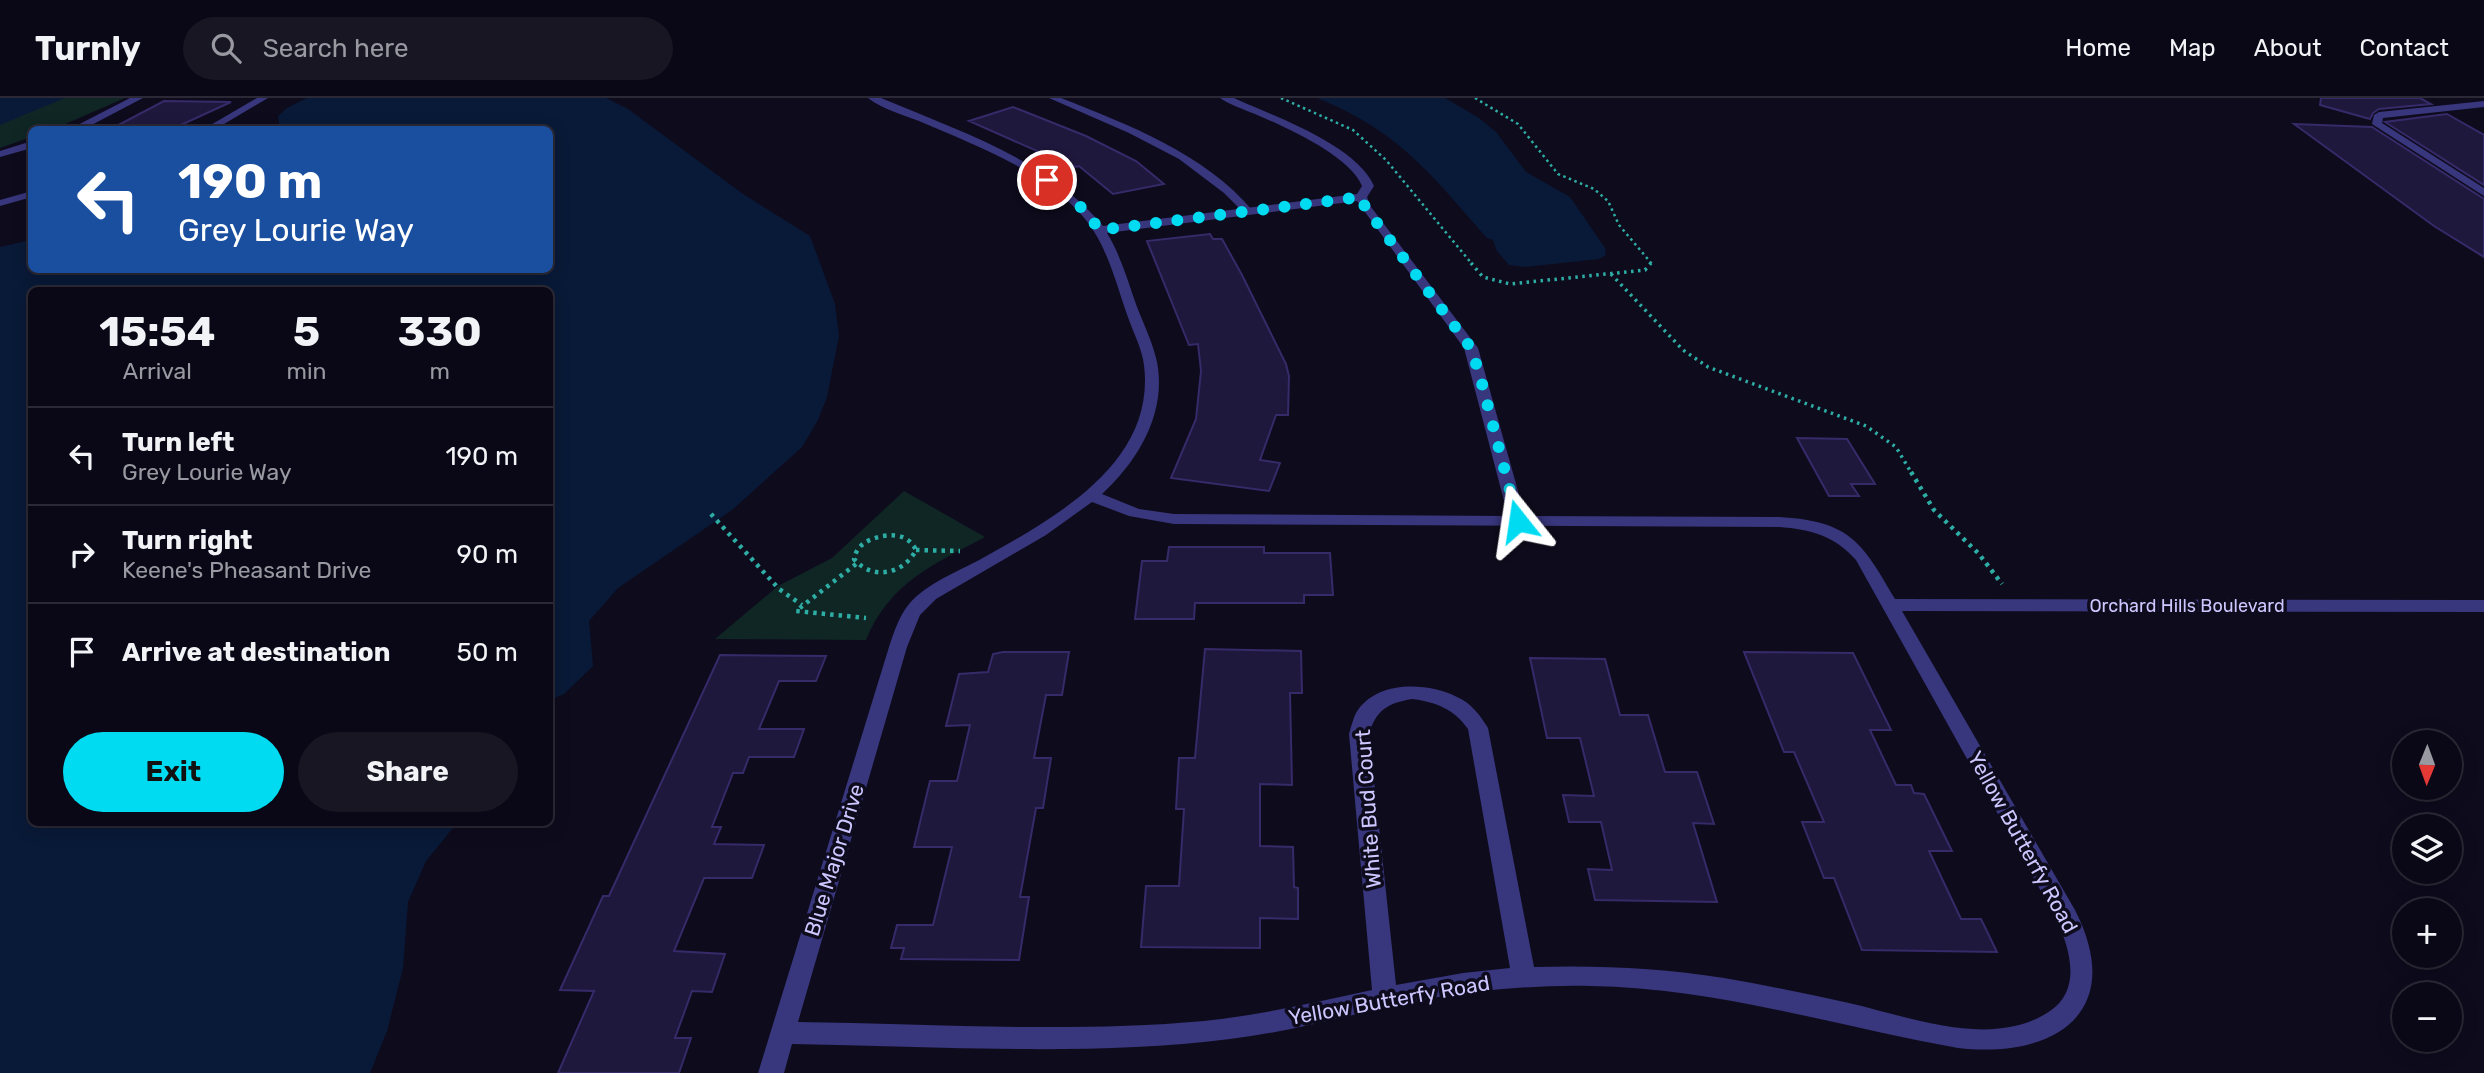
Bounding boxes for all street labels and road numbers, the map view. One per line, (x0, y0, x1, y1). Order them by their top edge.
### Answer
street label: Orchard Hills Boulevard (2089, 595, 2285, 617)
street label: White Bud Court (1350, 729, 1386, 889)
street label: Yellow Butterfy Road (1963, 747, 2083, 937)
street label: Blue Major Drive (799, 781, 869, 939)
street label: Yellow Butterfy Road (1286, 970, 1492, 1030)

